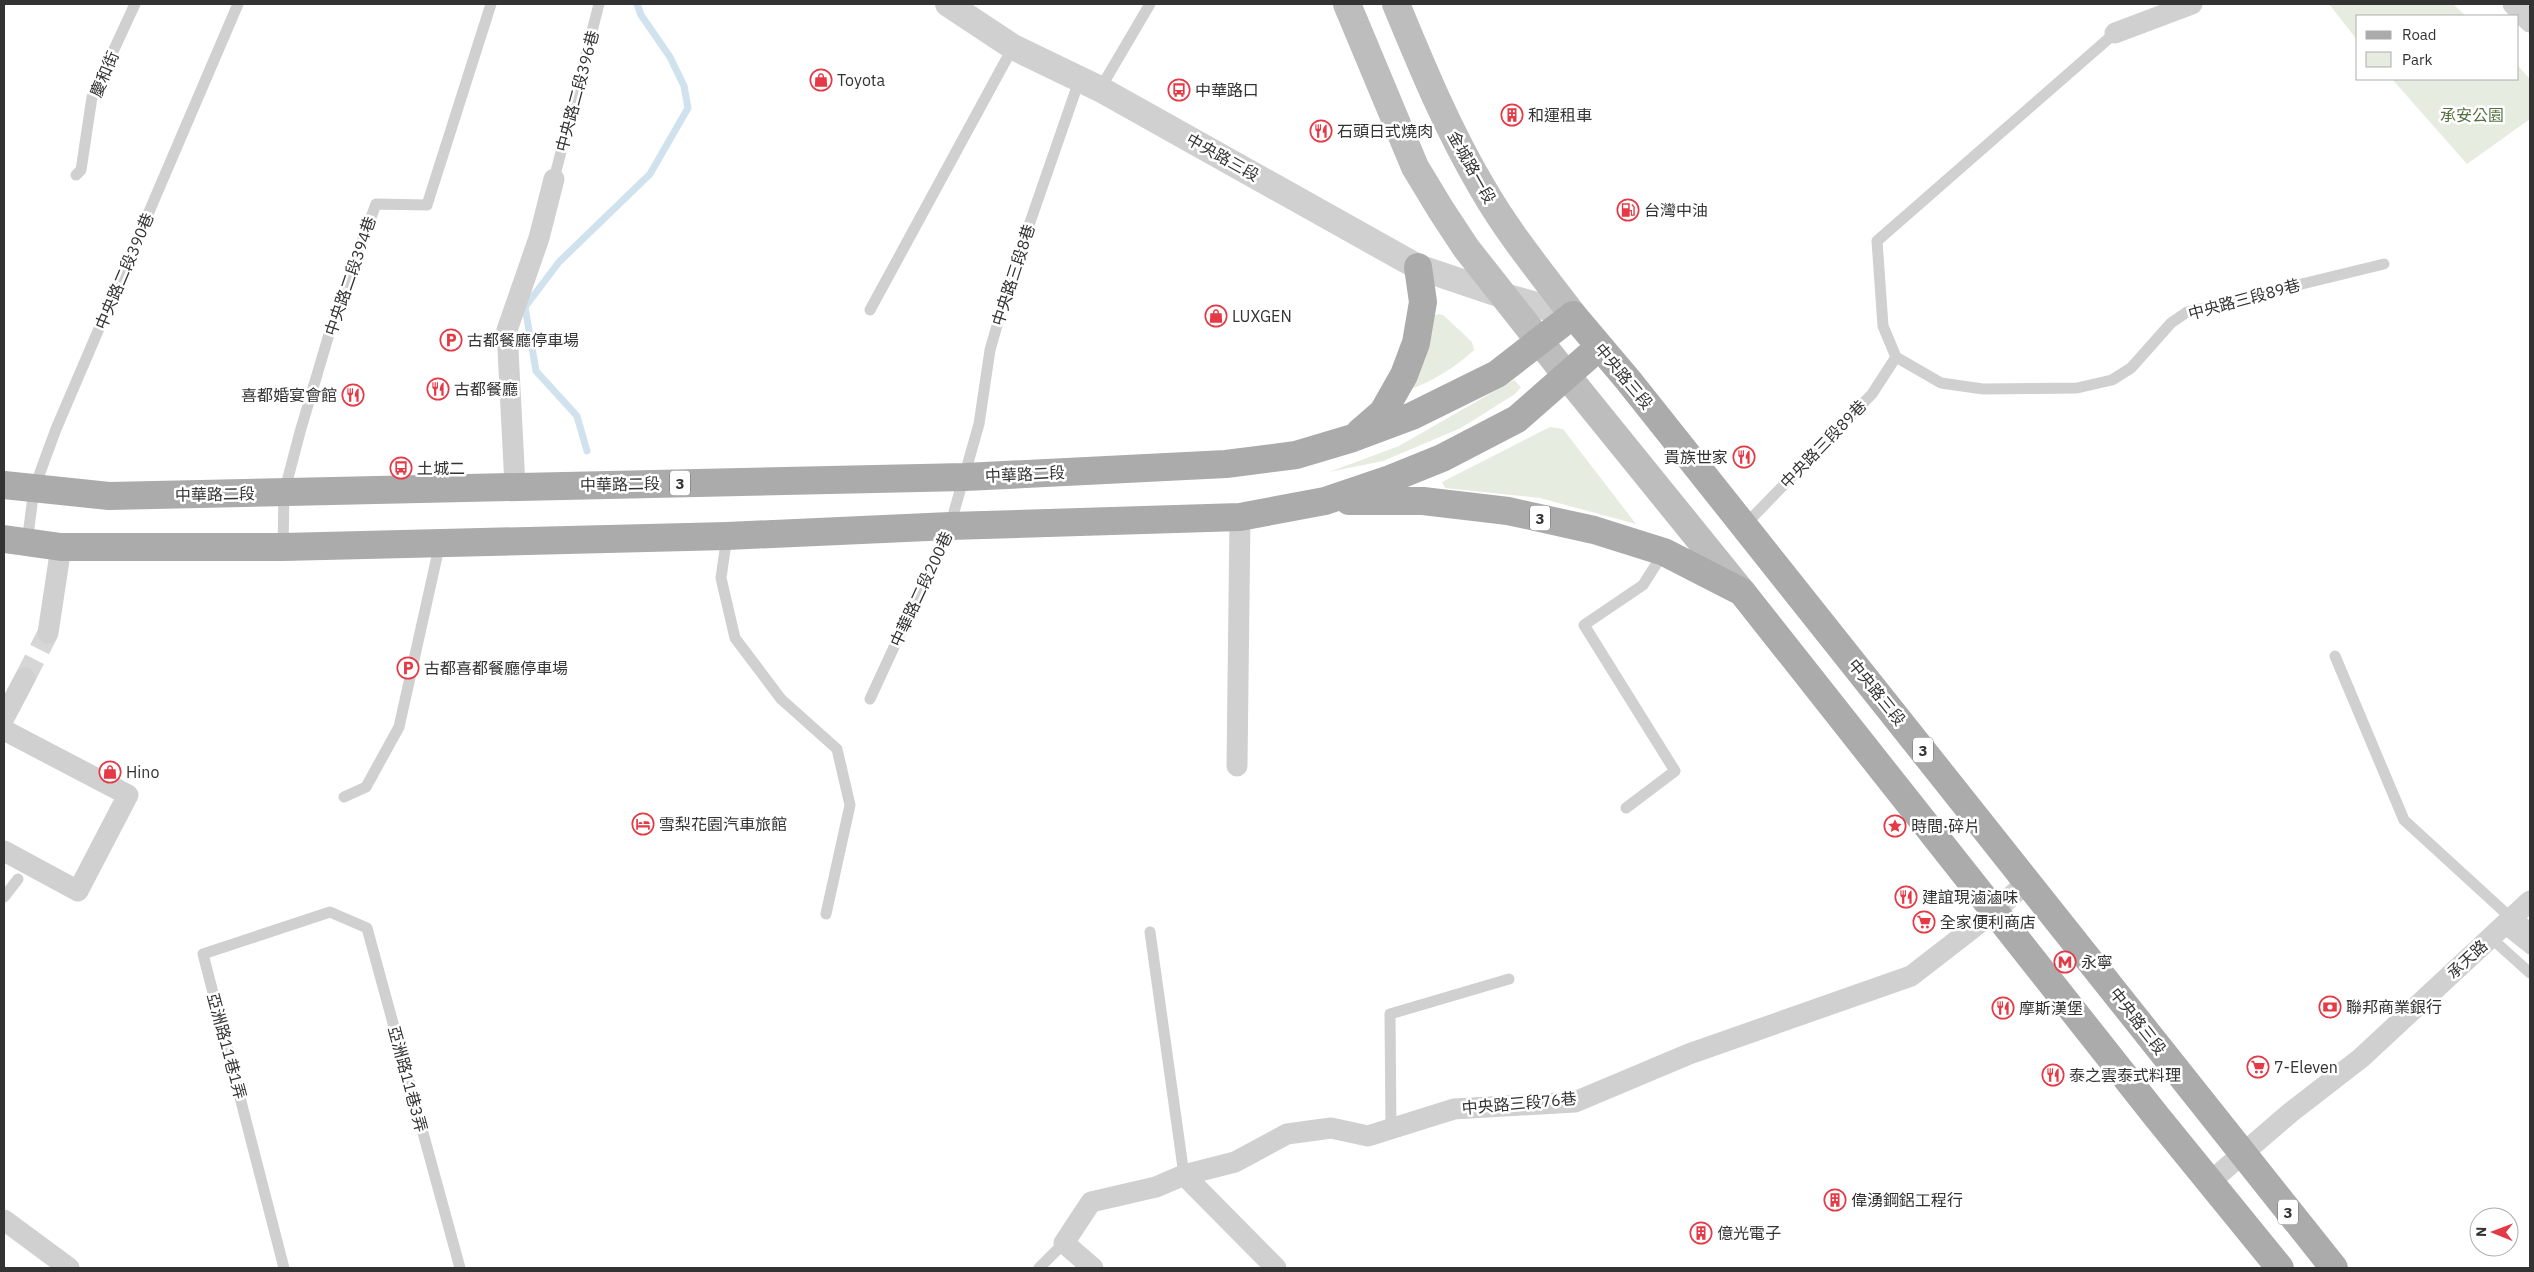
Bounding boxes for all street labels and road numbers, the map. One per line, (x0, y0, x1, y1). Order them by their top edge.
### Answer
street label: 中央路二段396巷 (551, 28, 603, 154)
street label: 慶和街 (85, 48, 123, 100)
street label: 金城路一段 (1444, 127, 1500, 207)
street label: 中央路三段 (1183, 129, 1263, 185)
street label: 中央路二段390巷 (90, 210, 158, 332)
street label: 中央路二段394巷 (320, 214, 380, 338)
street label: 中央路三段8巷 (987, 222, 1039, 328)
street label: 中央路三段89巷 (2186, 274, 2302, 324)
street label: 中央路三段 (1591, 339, 1657, 413)
street label: 中央路三段89巷 (1776, 396, 1870, 492)
street label: 中華路二段 (985, 462, 1065, 486)
road number: 3 (670, 470, 690, 496)
street label: 中華路二段 (580, 473, 660, 495)
street label: 中華路二段 (175, 483, 255, 505)
road number: 3 (1530, 506, 1550, 530)
street label: 中華路二段200巷 (886, 528, 956, 650)
street label: 中央路三段 (1844, 655, 1910, 729)
road number: 3 (1913, 738, 1933, 762)
street label: 承天路 (2443, 935, 2491, 983)
street label: 中央路三段 (2105, 983, 2171, 1059)
street label: 亞洲路11巷1弄 (203, 991, 251, 1101)
street label: 亞洲路11巷3弄 (384, 1024, 432, 1134)
street label: 中央路三段76巷 (1461, 1088, 1577, 1118)
road number: 3 (2278, 1200, 2298, 1224)

